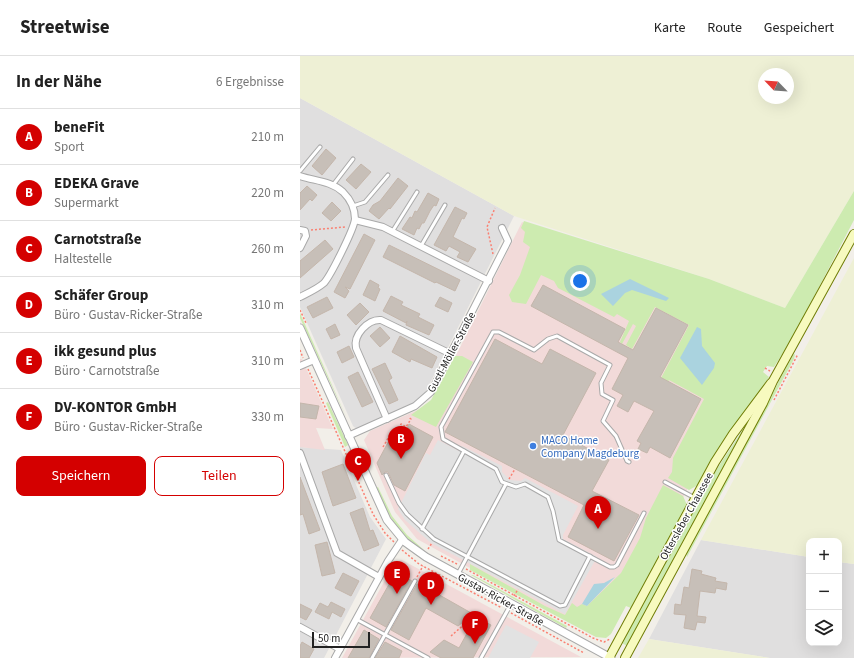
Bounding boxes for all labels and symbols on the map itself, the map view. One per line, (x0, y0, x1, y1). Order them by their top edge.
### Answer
north arrow (758, 68, 794, 104)
your location (570, 271, 590, 291)
street label: Gustl-Möller-Straße (424, 309, 479, 395)
pin: B (388, 426, 414, 459)
place label: MACO Home Company Magdeburg (541, 433, 639, 461)
marker: MACO Home Company Magdeburg (528, 441, 538, 451)
pin: C (345, 448, 371, 481)
street label: Ottersleber Chaussee (656, 469, 717, 563)
pin: A (585, 496, 611, 529)
pin: E (384, 561, 410, 594)
street label: Gustav-Ricker-Straße (455, 570, 547, 630)
pin: D (418, 572, 444, 605)
pin: F (462, 611, 488, 644)
scale bar (312, 630, 370, 649)

